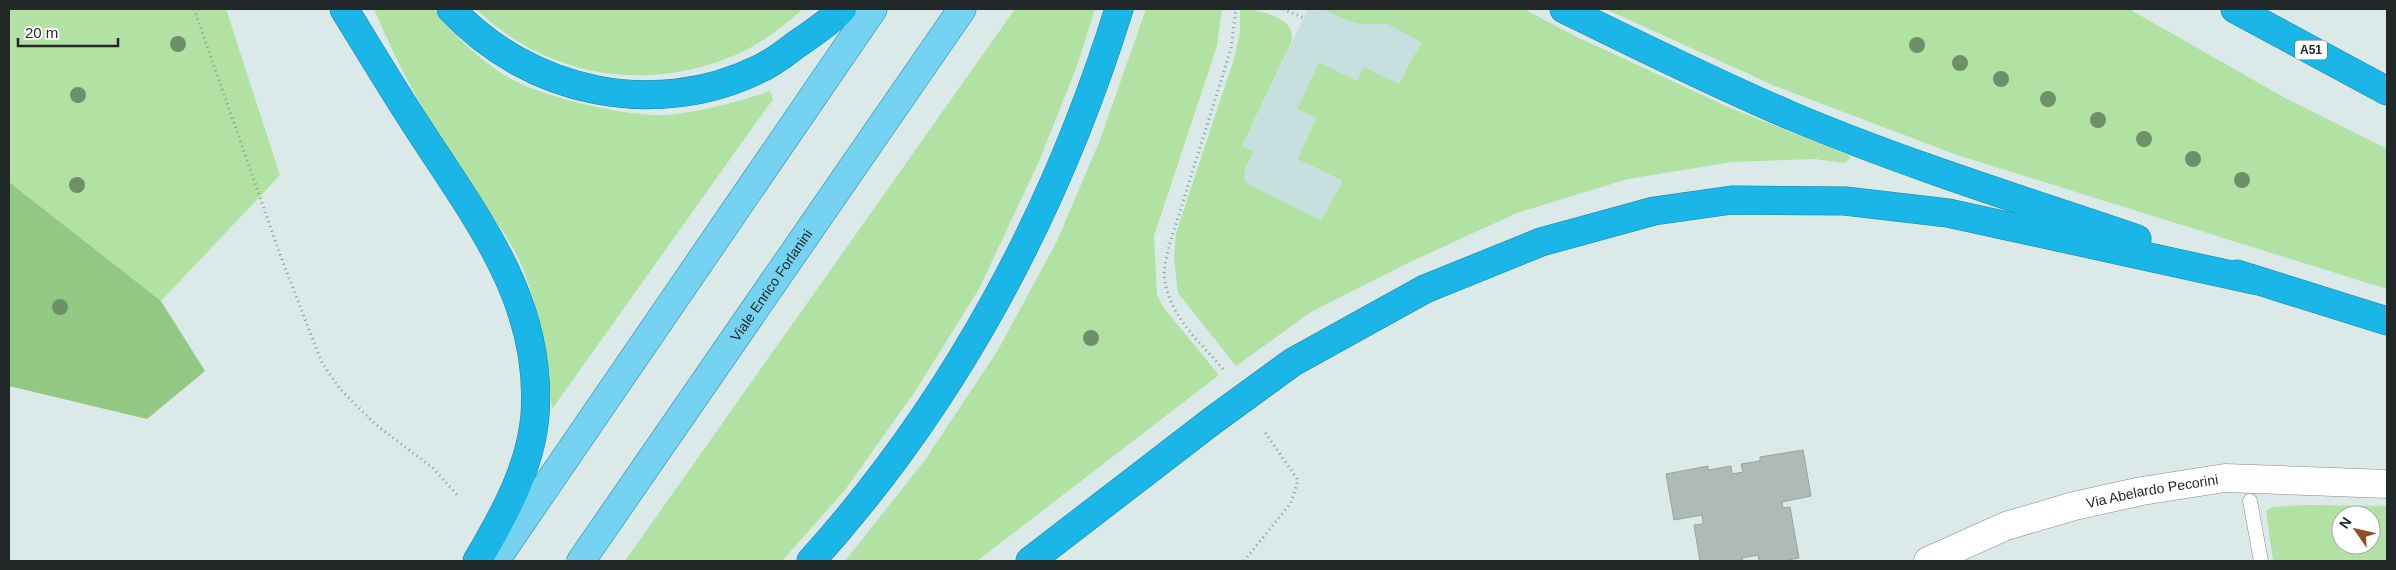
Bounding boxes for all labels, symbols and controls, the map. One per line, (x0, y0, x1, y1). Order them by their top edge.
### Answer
scale bar (18, 15, 118, 47)
text: 20 m (25, 24, 58, 41)
road number: A51 (2295, 40, 2327, 60)
street label: Viale Enrico Forlanini (727, 226, 815, 344)
street label: Via Abelardo Pecorini (2085, 471, 2219, 511)
north arrow (2331, 505, 2381, 555)
text: N (2336, 514, 2355, 531)

